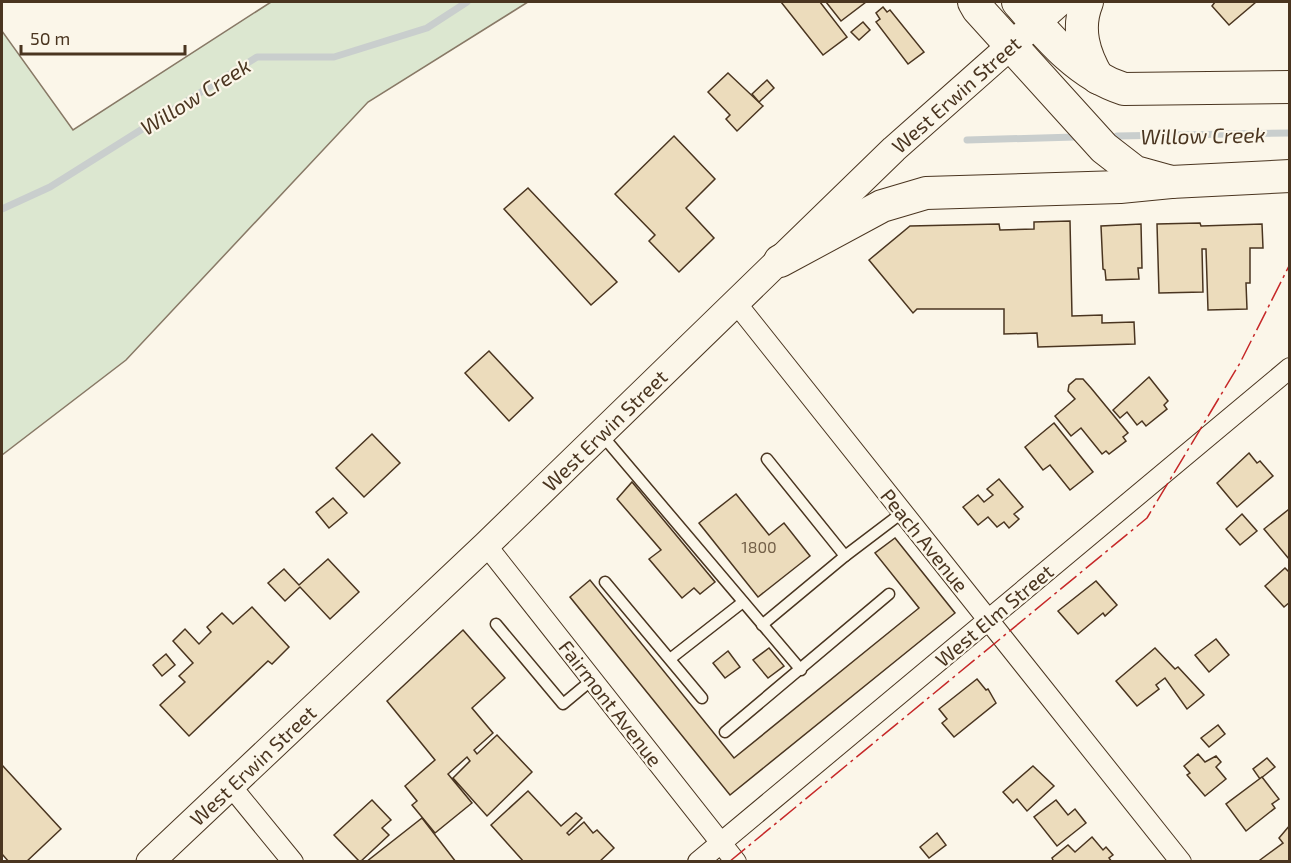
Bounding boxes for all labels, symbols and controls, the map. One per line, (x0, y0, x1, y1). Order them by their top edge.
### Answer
scale bar (21, 18, 184, 56)
text: 50 m (30, 27, 70, 49)
street label: West Erwin Street (886, 31, 1025, 158)
water label: Willow Creek (135, 52, 255, 140)
water label: Willow Creek (1140, 121, 1266, 149)
street label: West Erwin Street (537, 364, 672, 496)
street label: Peach Avenue (876, 484, 974, 596)
house number: 1800 (741, 537, 777, 556)
street label: West Elm Street (930, 559, 1058, 671)
street label: Fairmont Avenue (554, 635, 668, 771)
street label: West Erwin Street (185, 700, 321, 830)

